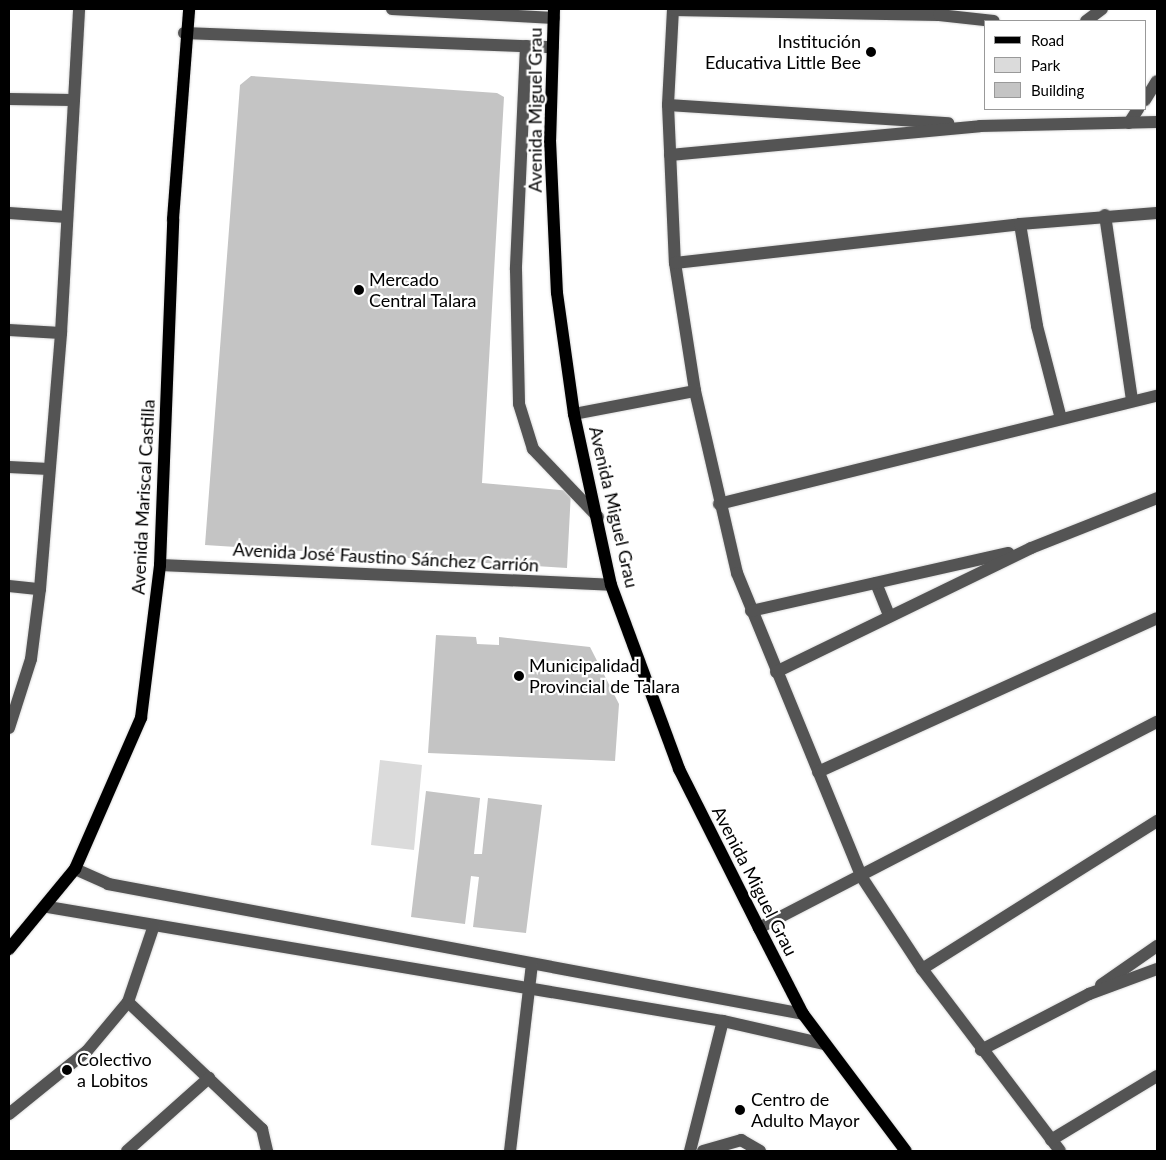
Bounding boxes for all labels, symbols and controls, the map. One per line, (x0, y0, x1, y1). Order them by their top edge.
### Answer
legend (984, 20, 1146, 110)
street label: Avenida Miguel Grau (524, 27, 546, 193)
place label: Institución Educativa Little Bee (705, 31, 861, 74)
text: Road (1031, 31, 1064, 49)
marker: Institución Educativa Little Bee (865, 46, 877, 58)
text: Park (1031, 56, 1060, 74)
text: Building (1031, 81, 1084, 99)
place label: Mercado Central Talara (369, 269, 477, 312)
marker: Mercado Central Talara (353, 284, 365, 296)
street label: Avenida Mariscal Castilla (127, 399, 159, 595)
street label: Avenida Miguel Grau (585, 424, 643, 590)
street label: Avenida José Faustino Sánchez Carrión (232, 538, 540, 576)
place label: Municipalidad Provincial de Talara (529, 655, 680, 698)
marker: Municipalidad Provincial de Talara (513, 670, 525, 682)
street label: Avenida Miguel Grau (708, 803, 802, 959)
place label: Colectivo a Lobitos (77, 1049, 152, 1092)
marker: Colectivo a Lobitos (61, 1064, 73, 1076)
place label: Centro de Adulto Mayor (751, 1089, 860, 1132)
marker: Centro de Adulto Mayor (733, 1103, 747, 1117)

